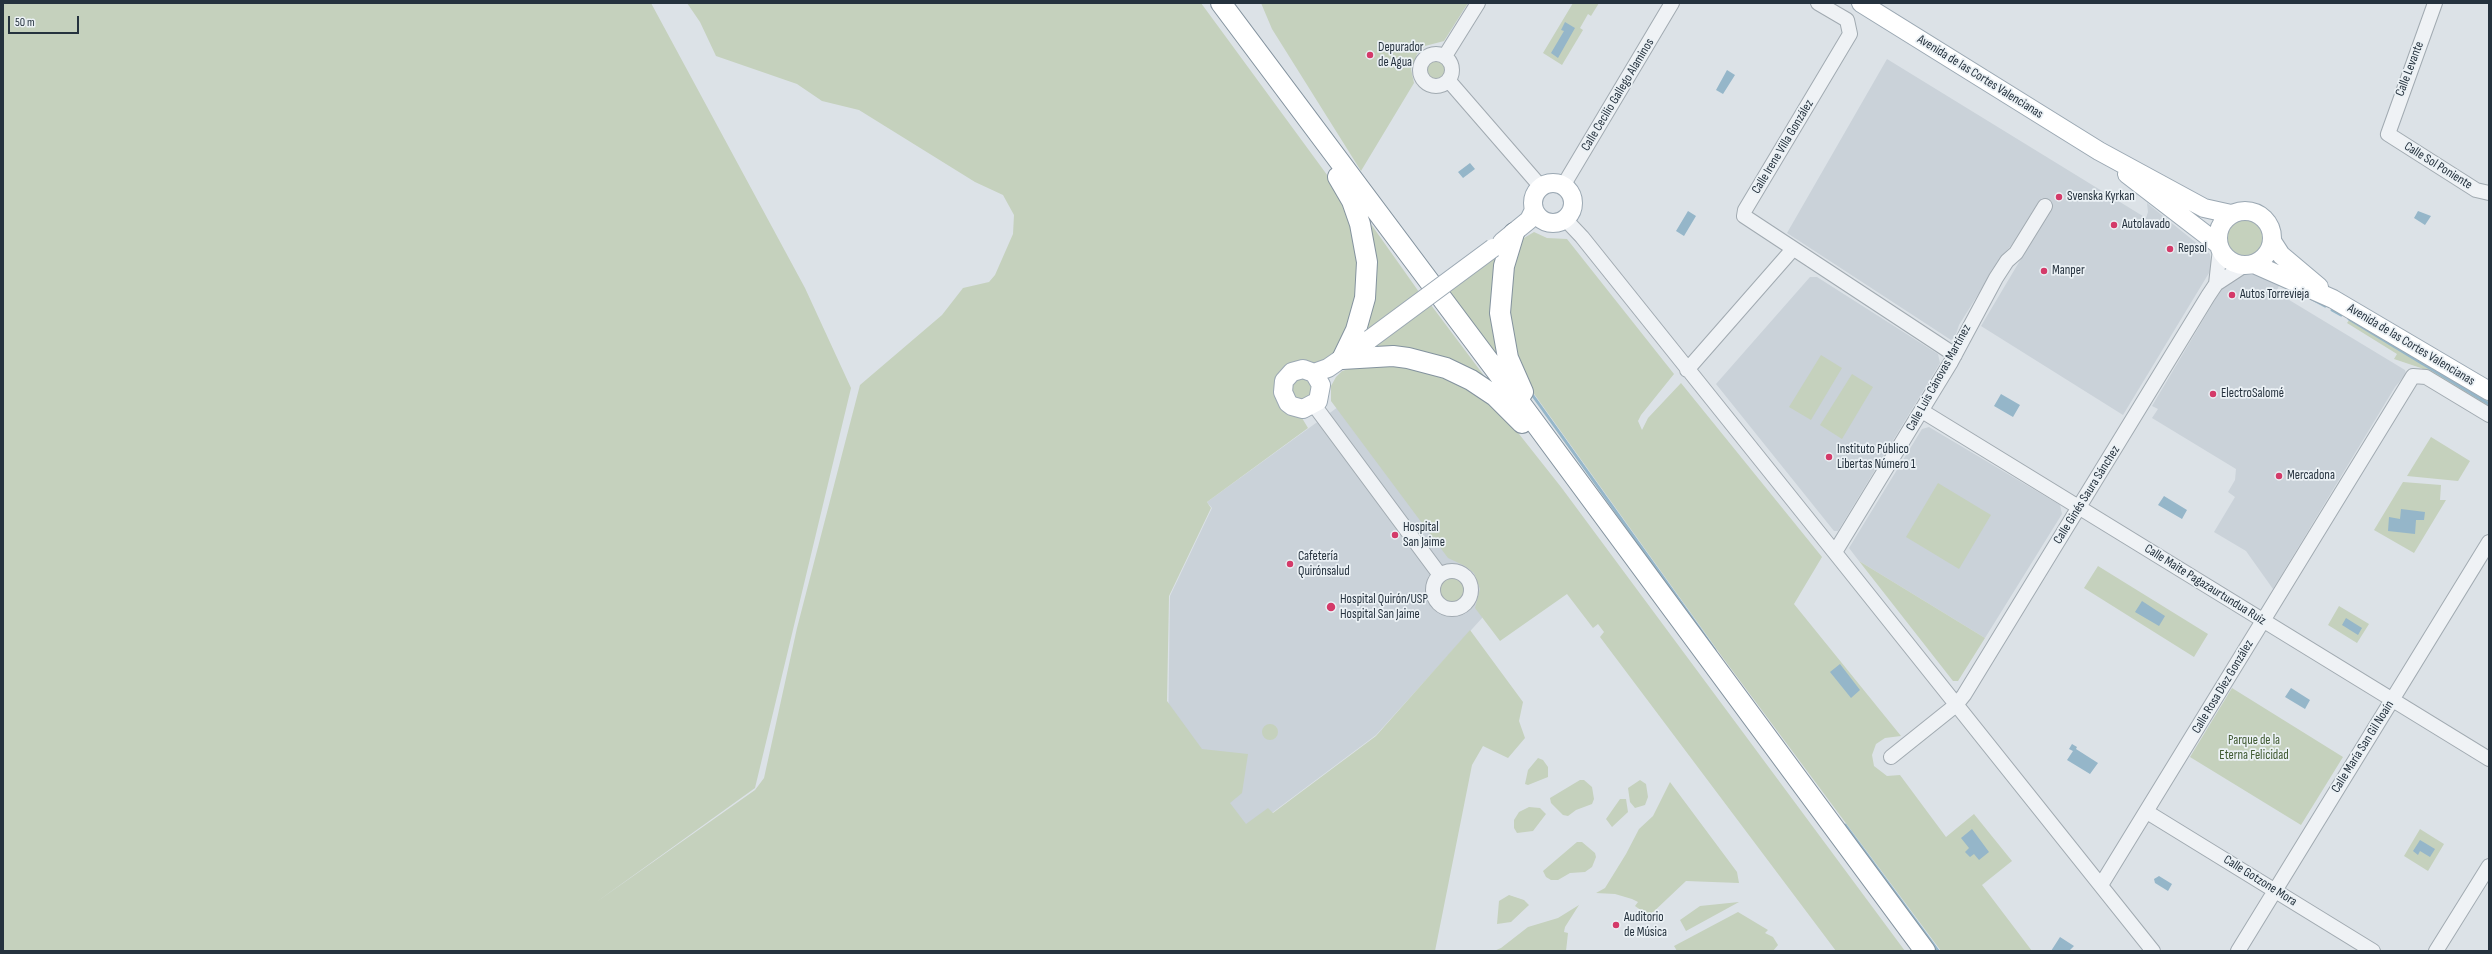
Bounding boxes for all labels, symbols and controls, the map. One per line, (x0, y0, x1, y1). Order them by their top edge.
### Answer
scale bar (10, 8, 81, 34)
text: 50 m (15, 15, 35, 30)
street label: Avenida de las Cortes Valencianas (1914, 32, 2046, 122)
street label: Calle Cecilio Gallego Alaminos (1578, 36, 1658, 154)
street label: Calle Levante (2392, 39, 2428, 99)
place label: Depurador de Agua (1378, 40, 1424, 71)
marker: Depurador de Agua (1365, 50, 1375, 60)
street label: Calle Irene Villa González (1749, 97, 1817, 197)
street label: Calle Sol Poniente (2401, 139, 2475, 193)
place label: Svenska Kyrkan (2067, 189, 2135, 205)
marker: Svenska Kyrkan (2054, 192, 2064, 202)
place label: Autolavado (2122, 217, 2170, 233)
marker: Autolavado (2109, 220, 2119, 230)
place label: Repsol (2178, 241, 2207, 257)
marker: Repsol (2165, 244, 2175, 254)
place label: Manper (2052, 263, 2085, 279)
marker: Manper (2039, 266, 2049, 276)
place label: Autos Torrevieja (2240, 287, 2309, 303)
marker: Autos Torrevieja (2227, 290, 2237, 300)
street label: Avenida de las Cortes Valencianas (2345, 301, 2477, 389)
street label: Calle Luis Cánovas Martínez (1903, 322, 1975, 434)
place label: ElectroSalomé (2221, 386, 2284, 402)
marker: ElectroSalomé (2208, 389, 2218, 399)
place label: Instituto Público Libertas Número 1 (1837, 442, 1916, 473)
street label: Calle Ginés Saura Sánchez (2050, 443, 2124, 547)
marker: Instituto Público Libertas Número 1 (1824, 452, 1834, 462)
place label: Mercadona (2287, 468, 2335, 484)
marker: Mercadona (2274, 471, 2284, 481)
place label: Hospital San Jaime (1403, 520, 1445, 551)
marker: Hospital San Jaime (1390, 530, 1400, 540)
street label: Calle Maite Pagazaurtundua Ruiz (2141, 541, 2269, 629)
place label: Cafetería Quirónsalud (1298, 549, 1350, 580)
marker: Cafetería Quirónsalud (1285, 559, 1295, 569)
place label: Hospital Quirón/USP Hospital San Jaime (1340, 592, 1428, 623)
marker: Hospital Quirón/USP Hospital San Jaime (1325, 601, 1337, 613)
street label: Calle Rosa Díez González (2189, 637, 2257, 737)
street label: Calle María San Gil Noaín (2328, 698, 2398, 796)
park label: Parque de la Eterna Felicidad (2219, 733, 2289, 764)
street label: Calle Gotzone Mora (2220, 852, 2300, 910)
place label: Auditorio de Música (1624, 910, 1667, 941)
marker: Auditorio de Música (1611, 920, 1621, 930)

